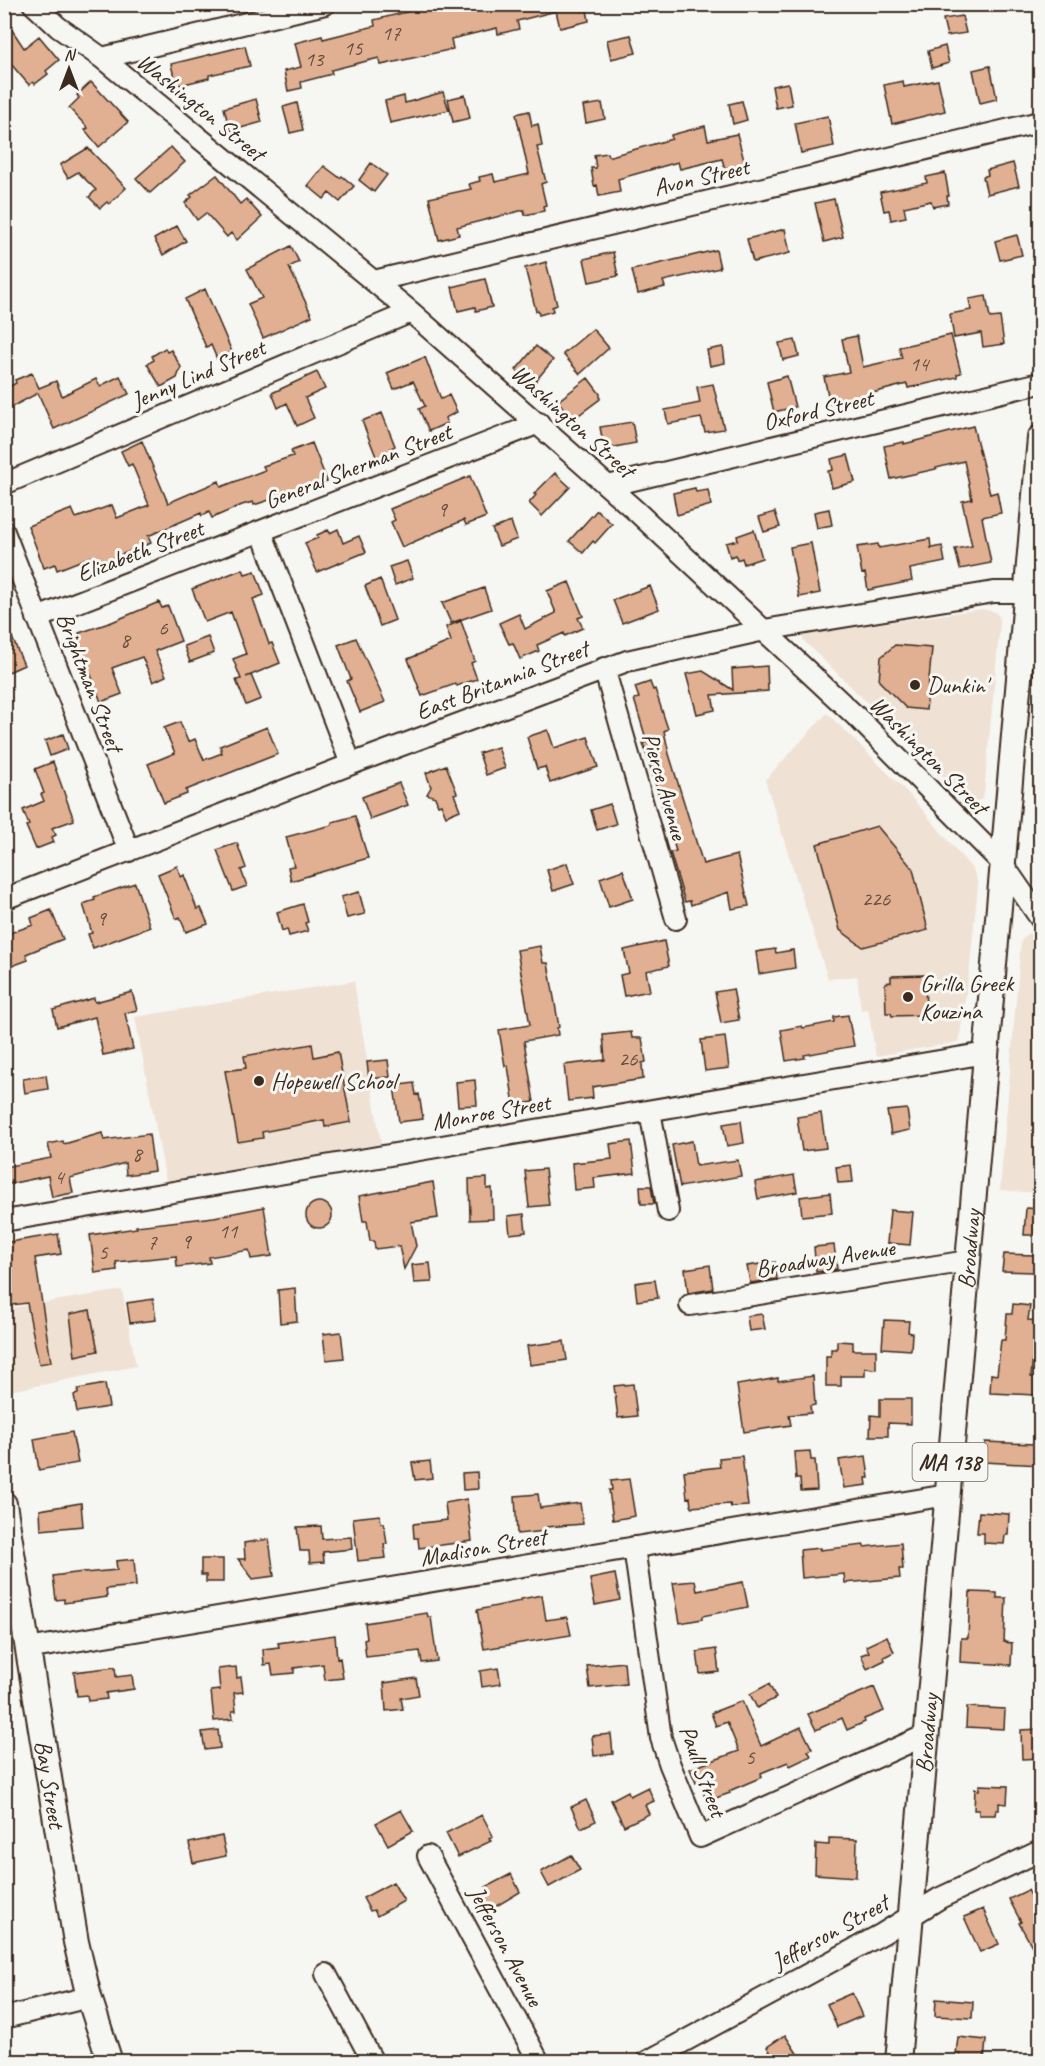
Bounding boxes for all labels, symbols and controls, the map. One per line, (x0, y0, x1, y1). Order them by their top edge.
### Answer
house number: 17 (382, 20, 402, 46)
house number: 15 (344, 35, 364, 61)
north arrow (39, 39, 99, 99)
text: N (64, 45, 77, 65)
street label: Washington Street (131, 46, 273, 170)
house number: 13 (305, 46, 325, 72)
street label: Avon Street (650, 151, 754, 202)
street label: Jenny Lind Street (126, 332, 271, 416)
house number: 14 (910, 351, 931, 377)
street label: Washington Street (505, 358, 643, 486)
street label: Oxford Street (760, 382, 878, 437)
street label: General Sherman Street (260, 416, 458, 515)
house number: 9 (437, 496, 448, 522)
street label: Elizabeth Street (72, 512, 209, 589)
street label: Brightman Street (50, 608, 131, 759)
house number: 6 (158, 615, 168, 641)
house number: 8 (120, 627, 132, 653)
street label: East Britannia Street (412, 632, 595, 727)
place label: Dunkin' (927, 670, 992, 700)
marker: Dunkin' (908, 678, 922, 692)
street label: Washington Street (863, 689, 997, 823)
street label: Pierce Avenue (635, 729, 695, 845)
house number: 226 (862, 886, 891, 912)
house number: 9 (96, 905, 107, 931)
place label: Grilla Greek Kouzina (920, 968, 1015, 1026)
marker: Grilla Greek Kouzina (901, 990, 915, 1004)
house number: 26 (619, 1046, 638, 1072)
place label: Hopewell School (271, 1066, 400, 1096)
marker: Hopewell School (252, 1074, 266, 1088)
street label: Monroe Street (430, 1087, 554, 1137)
house number: 8 (132, 1141, 144, 1167)
house number: 4 (54, 1164, 66, 1190)
street label: Broadway (951, 1207, 988, 1290)
house number: 11 (219, 1218, 239, 1244)
house number: 9 (181, 1228, 192, 1254)
house number: 7 (147, 1229, 158, 1255)
street label: Broadway Avenue (753, 1232, 899, 1284)
house number: 5 (98, 1239, 109, 1265)
road number: MA 138 (912, 1443, 988, 1481)
street label: Madison Street (418, 1521, 551, 1573)
street label: Broadway (908, 1691, 945, 1774)
street label: Paull Street (673, 1721, 734, 1823)
street label: Bay Street (28, 1738, 72, 1832)
house number: 5 (745, 1744, 756, 1770)
street label: Jefferson Avenue (461, 1880, 551, 2013)
street label: Jefferson Street (765, 1886, 896, 1977)

